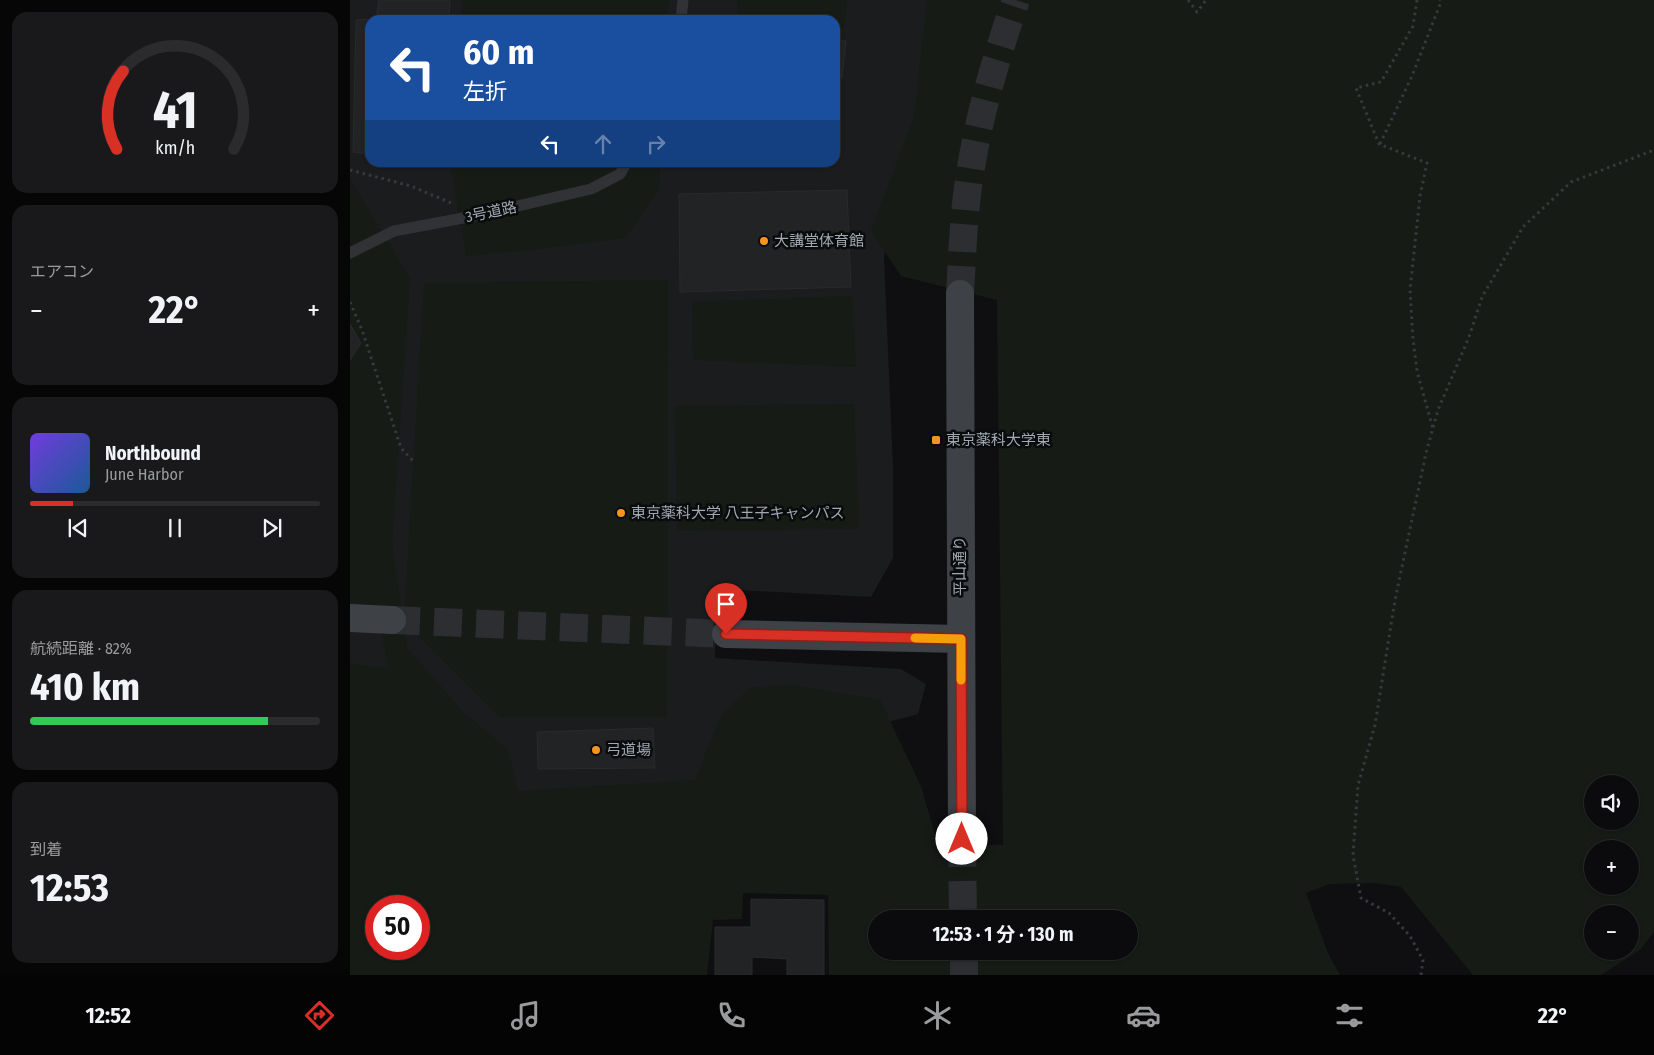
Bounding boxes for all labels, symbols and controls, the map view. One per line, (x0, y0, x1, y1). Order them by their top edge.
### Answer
text: 60 m (463, 31, 534, 73)
icon: left (380, 35, 445, 100)
text: 左折 (463, 78, 507, 105)
text: 41 (152, 79, 198, 142)
icon: left (536, 130, 564, 158)
icon: ahead (589, 130, 617, 158)
icon: right (642, 130, 670, 158)
text: km/h (155, 137, 195, 159)
street label: 3号道路 (464, 198, 518, 226)
place label: 大講堂体育館 (774, 232, 864, 250)
marker: 大講堂体育館 (758, 235, 770, 247)
text: エアコン (30, 262, 94, 281)
text: 22° (148, 287, 201, 333)
text: − (30, 294, 43, 327)
text: + (307, 294, 320, 327)
place label: 東京薬科大学東 (946, 431, 1051, 449)
marker: 東京薬科大学東 (930, 434, 942, 446)
text: Northbound (105, 442, 201, 465)
text: June Harbor (105, 465, 183, 484)
place label: 東京薬科大学 八王子キャンパス (631, 504, 845, 522)
marker: 東京薬科大学 八王子キャンパス (615, 507, 627, 519)
icon: previous (64, 514, 92, 542)
icon: pause (161, 514, 189, 542)
icon: next (258, 514, 286, 542)
street label: 平山通り (951, 536, 969, 596)
pin (705, 583, 747, 634)
icon: arrive (712, 590, 740, 618)
text: 航続距離 · 82% (30, 639, 132, 658)
text: 410 km (30, 664, 140, 710)
place label: 弓道場 (606, 741, 651, 759)
marker: 弓道場 (590, 744, 602, 756)
map controls (1584, 775, 1639, 960)
button: sound (1584, 775, 1639, 830)
position arrow (935, 812, 987, 864)
text: 到着 (30, 840, 62, 859)
button: + (1584, 840, 1639, 895)
text: 12:53 (30, 865, 109, 911)
speed limit sign: 50 (365, 895, 430, 960)
button: − (1584, 905, 1639, 960)
text: 12:53 · 1 分 · 130 m (933, 923, 1073, 946)
icon: directions (302, 998, 337, 1033)
icon: music (508, 998, 543, 1033)
icon: phone (714, 998, 749, 1033)
icon: climate (920, 998, 955, 1033)
icon: car (1126, 998, 1161, 1033)
icon: filters (1332, 998, 1367, 1033)
text: 12:52 (85, 1002, 131, 1029)
text: 22° (1538, 1002, 1568, 1029)

